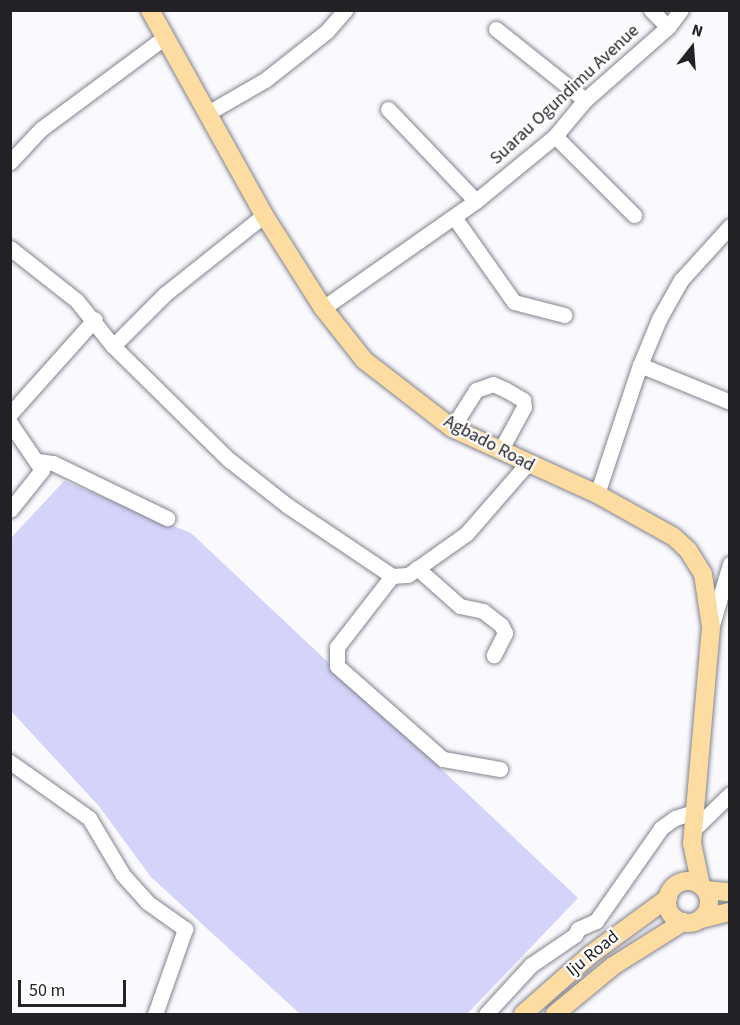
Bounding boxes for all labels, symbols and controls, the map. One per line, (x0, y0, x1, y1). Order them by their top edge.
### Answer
north arrow (662, 18, 722, 78)
text: N (689, 19, 706, 43)
street label: Suarau Ogundimu Avenue (486, 20, 644, 170)
street label: Agbado Road (440, 411, 538, 477)
street label: Iju Road (562, 926, 624, 982)
scale bar (21, 968, 129, 1006)
text: 50 m (29, 978, 65, 1003)

